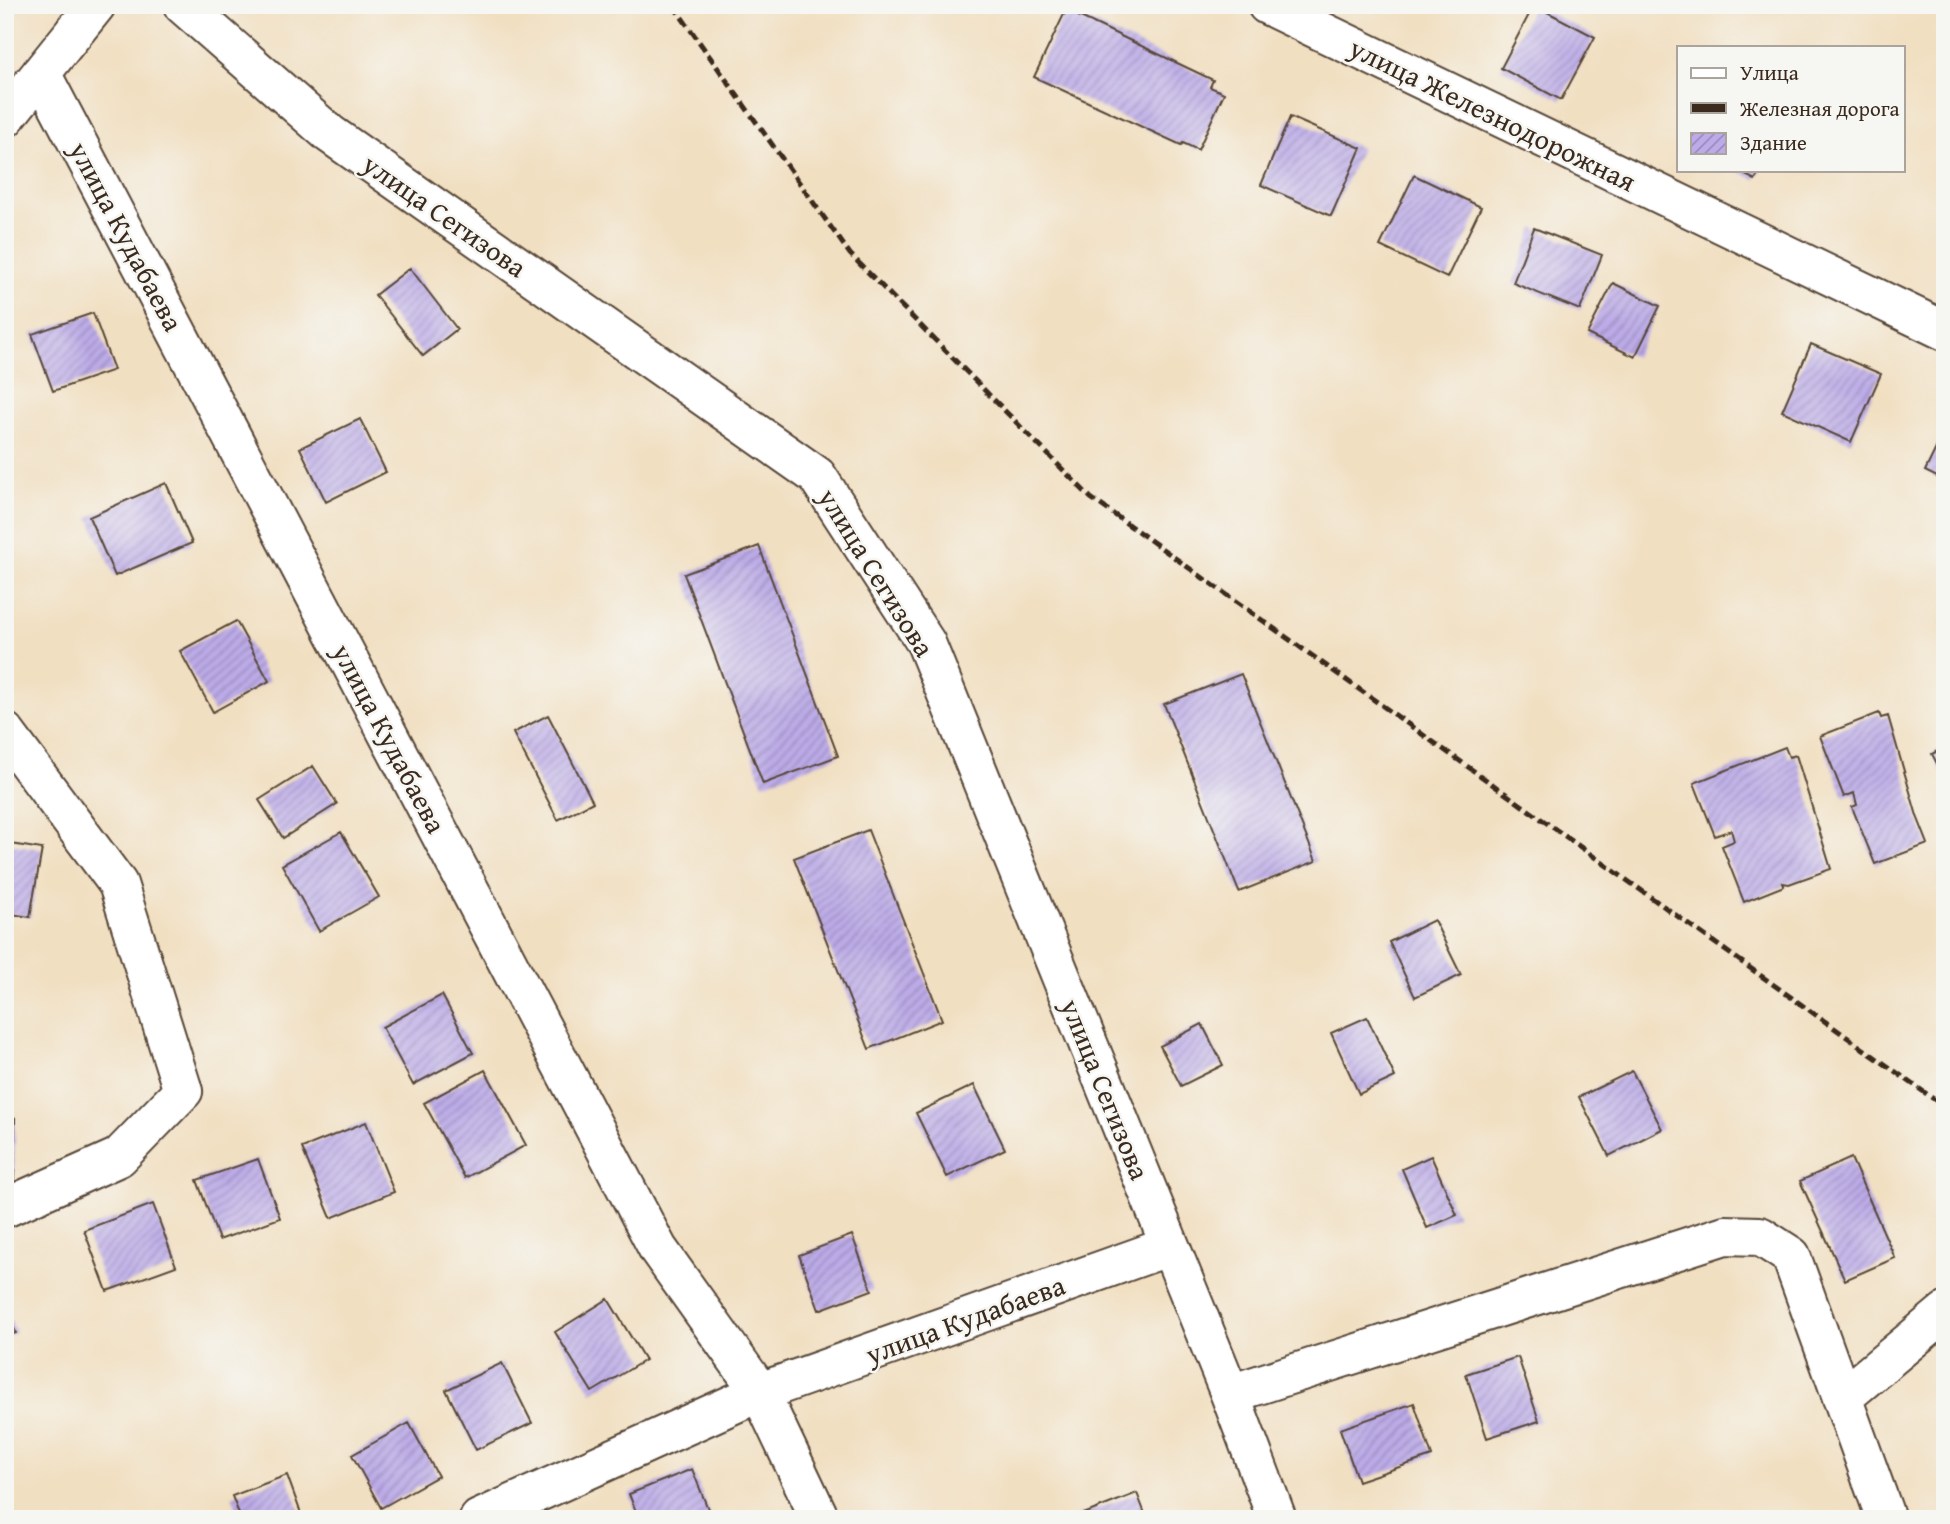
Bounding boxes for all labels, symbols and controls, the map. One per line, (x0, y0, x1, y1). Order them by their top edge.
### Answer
street label: улица Железнодорожная (1342, 26, 1643, 201)
legend (1677, 46, 1904, 172)
text: Улица (1740, 57, 1799, 88)
text: Железная дорога (1739, 93, 1900, 124)
text: Здание (1740, 127, 1807, 158)
street label: улица Кудабаева (59, 133, 195, 339)
street label: улица Сегизова (354, 143, 536, 287)
street label: улица Сегизова (808, 479, 946, 665)
street label: улица Кудабаева (322, 635, 458, 841)
street label: улица Сегизова (1051, 991, 1161, 1186)
street label: улица Кудабаева (859, 1264, 1071, 1374)

